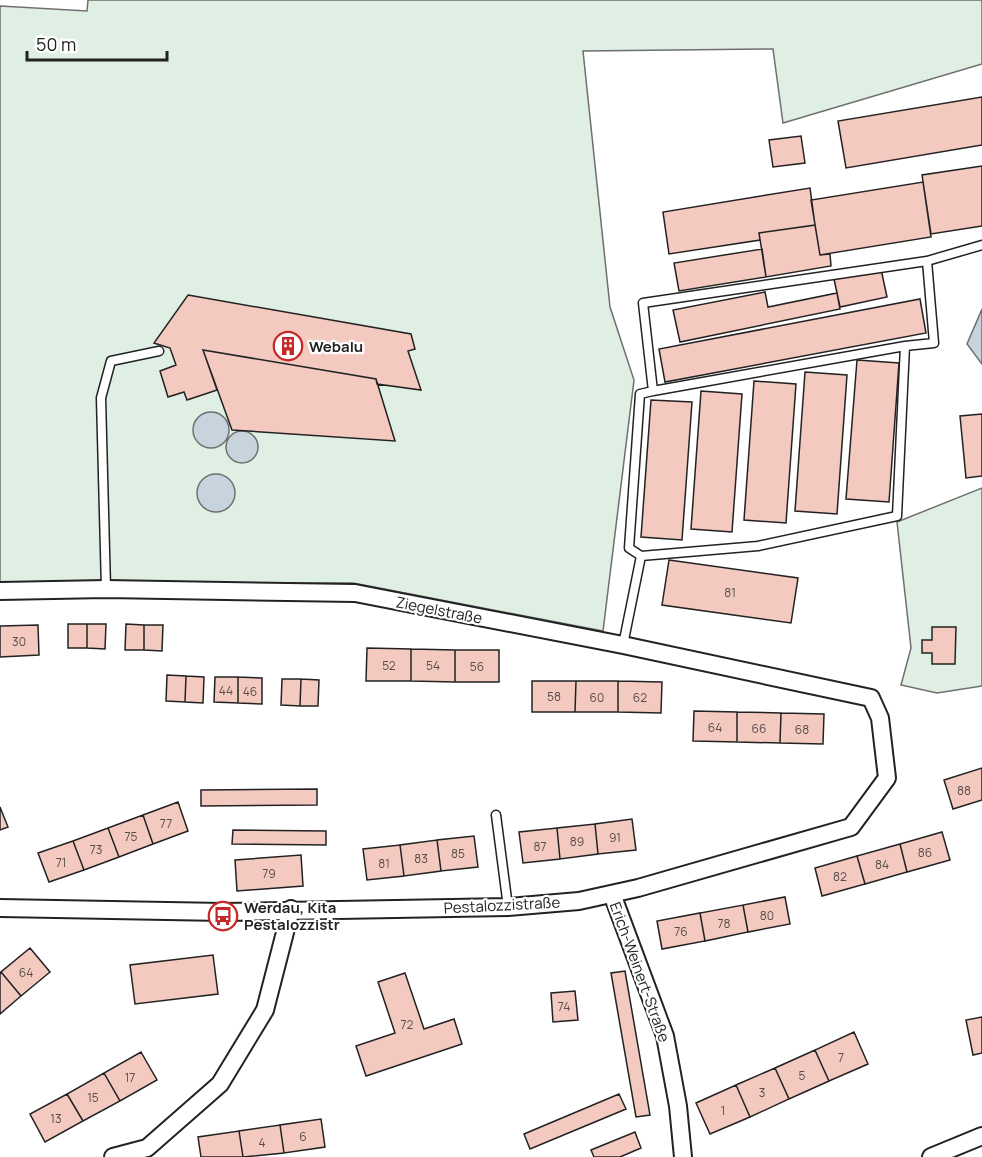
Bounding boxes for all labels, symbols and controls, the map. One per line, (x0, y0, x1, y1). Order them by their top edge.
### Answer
scale bar (27, 24, 166, 62)
text: 50 m (36, 32, 76, 56)
building icon: Webalu (272, 330, 304, 362)
place label: Webalu (309, 336, 363, 357)
house number: 81 (724, 584, 736, 601)
street label: Ziegelstraße (394, 591, 484, 629)
house number: 30 (12, 633, 26, 650)
house number: 52 (382, 657, 396, 674)
house number: 54 (426, 657, 440, 674)
house number: 56 (470, 658, 484, 675)
house number: 44 (219, 682, 233, 699)
house number: 46 (243, 683, 257, 700)
house number: 58 (547, 688, 561, 705)
house number: 60 (590, 689, 604, 706)
house number: 62 (633, 689, 647, 706)
house number: 64 (708, 719, 722, 736)
house number: 66 (752, 720, 766, 737)
house number: 68 (795, 721, 809, 738)
house number: 88 (957, 782, 971, 799)
house number: 77 (160, 815, 172, 832)
house number: 75 (125, 828, 138, 845)
house number: 91 (609, 829, 621, 846)
house number: 89 (570, 833, 584, 850)
house number: 87 (534, 838, 547, 855)
house number: 73 (90, 841, 102, 858)
house number: 86 (918, 844, 932, 861)
house number: 85 (451, 845, 465, 862)
house number: 83 (414, 850, 428, 867)
house number: 71 (56, 854, 66, 871)
house number: 81 (378, 855, 390, 872)
house number: 84 (875, 856, 889, 873)
house number: 79 (262, 865, 276, 882)
house number: 82 (833, 868, 847, 885)
street label: Pestalozzistraße (443, 891, 561, 919)
place label: Werdau, Kita Pestalozzistr (244, 897, 340, 935)
street label: Erich-Weinert-Straße (605, 899, 675, 1045)
bus stop icon: Werdau, Kita Pestalozzistr (207, 900, 239, 932)
house number: 80 (760, 907, 774, 924)
house number: 78 (718, 915, 731, 932)
house number: 76 (674, 923, 688, 940)
house number: 64 (19, 964, 33, 981)
house number: 74 (558, 998, 570, 1015)
house number: 72 (401, 1016, 414, 1033)
house number: 7 (838, 1049, 844, 1066)
house number: 5 (799, 1067, 806, 1084)
house number: 17 (125, 1069, 135, 1086)
house number: 3 (759, 1084, 765, 1101)
house number: 15 (87, 1089, 99, 1106)
house number: 1 (721, 1102, 725, 1119)
house number: 13 (50, 1110, 62, 1127)
house number: 6 (299, 1128, 307, 1145)
house number: 4 (258, 1134, 266, 1151)

